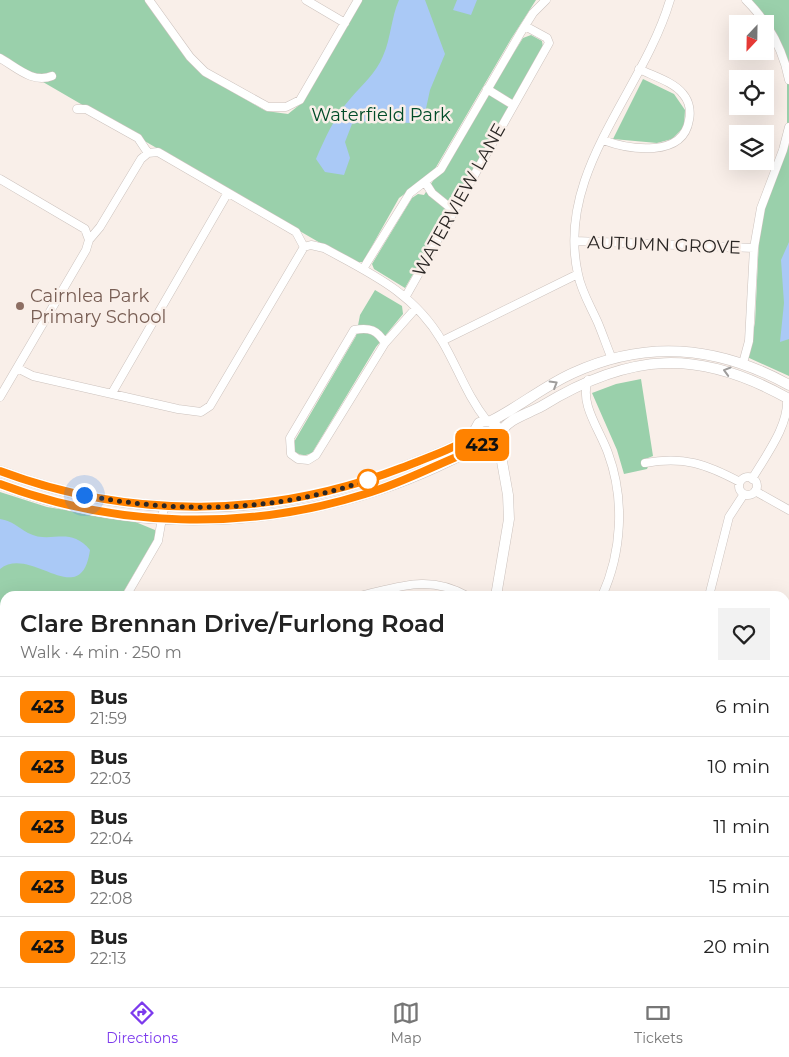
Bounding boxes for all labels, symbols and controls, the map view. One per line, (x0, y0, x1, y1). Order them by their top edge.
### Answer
north arrow (729, 15, 774, 60)
map controls (729, 15, 774, 170)
button: locate (729, 70, 774, 115)
park label: Waterfield Park (311, 104, 451, 126)
street label: WATERVIEW LANE (408, 120, 510, 280)
button: layers (729, 125, 774, 170)
street label: AUTUMN GROVE (587, 231, 741, 259)
place label: Cairnlea Park Primary School (30, 285, 166, 328)
marker: Cairnlea Park Primary School (14, 300, 26, 312)
one-way arrow (724, 367, 732, 377)
one-way arrow (548, 381, 557, 390)
line badge: 423 (453, 429, 511, 461)
text: 423 (465, 434, 499, 456)
unlabelled marker (357, 469, 379, 491)
your location (72, 483, 97, 508)
button: heart (718, 608, 770, 660)
text: Clare Brennan Drive/Furlong Road (20, 609, 445, 638)
text: Walk · 4 min · 250 m (20, 643, 182, 662)
text: Bus (90, 686, 128, 709)
text: 6 min (715, 695, 770, 718)
text: 423 (31, 696, 64, 718)
text: 21:59 (90, 709, 127, 728)
text: Bus (90, 746, 128, 769)
text: 10 min (707, 755, 770, 778)
text: 423 (31, 756, 64, 778)
text: 22:03 (90, 769, 131, 788)
text: Bus (90, 806, 128, 829)
text: 11 min (713, 815, 770, 838)
text: 423 (31, 816, 64, 838)
text: 22:04 (90, 829, 133, 848)
text: Bus (90, 866, 128, 889)
text: 15 min (709, 875, 770, 898)
text: 423 (31, 876, 64, 898)
text: 22:08 (90, 889, 132, 908)
text: Bus (90, 926, 128, 949)
text: 20 min (704, 935, 770, 958)
text: 423 (31, 936, 64, 958)
text: 22:13 (90, 949, 126, 968)
tab: Directions (106, 999, 178, 1047)
tab: Map (390, 999, 422, 1047)
tab: Tickets (634, 999, 683, 1047)

